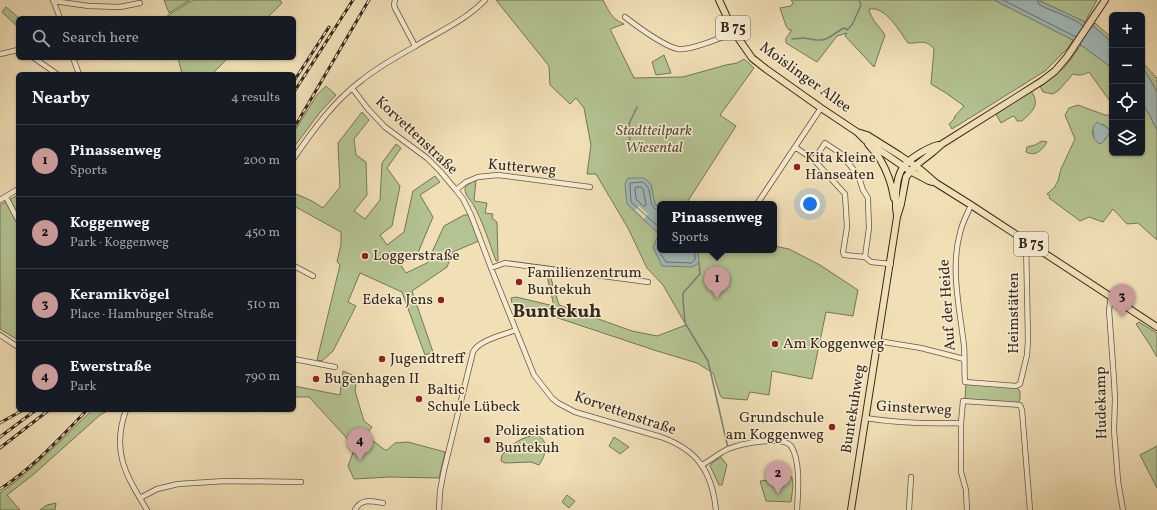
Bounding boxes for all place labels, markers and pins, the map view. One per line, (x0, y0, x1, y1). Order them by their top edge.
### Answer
place label: Kita kleine Hanseaten (805, 148, 876, 186)
marker: Kita kleine Hanseaten (792, 162, 802, 172)
place label: Loggerstraße (373, 246, 460, 267)
marker: Loggerstraße (360, 251, 370, 261)
place label: Familienzentrum Buntekuh (527, 263, 642, 301)
pin: 1 (704, 266, 730, 299)
marker: Familienzentrum Buntekuh (514, 277, 524, 287)
pin: 3 (1109, 284, 1135, 317)
place label: Edeka Jens (362, 290, 433, 311)
marker: Edeka Jens (436, 295, 446, 305)
place label: Am Koggenweg (783, 334, 885, 355)
marker: Am Koggenweg (770, 339, 780, 349)
place label: Jugendtreff (390, 349, 466, 370)
marker: Jugendtreff (377, 354, 387, 364)
place label: Bugenhagen II (324, 369, 419, 390)
marker: Bugenhagen II (311, 374, 321, 384)
place label: Baltic Schule Lübeck (427, 380, 520, 418)
marker: Baltic Schule Lübeck (414, 394, 424, 404)
place label: Grundschule am Koggenweg (726, 408, 824, 446)
place label: Polizeistation Buntekuh (495, 421, 585, 459)
marker: Grundschule am Koggenweg (827, 422, 837, 432)
pin: 4 (347, 428, 373, 461)
marker: Polizeistation Buntekuh (482, 435, 492, 445)
pin: 2 (765, 461, 791, 494)

